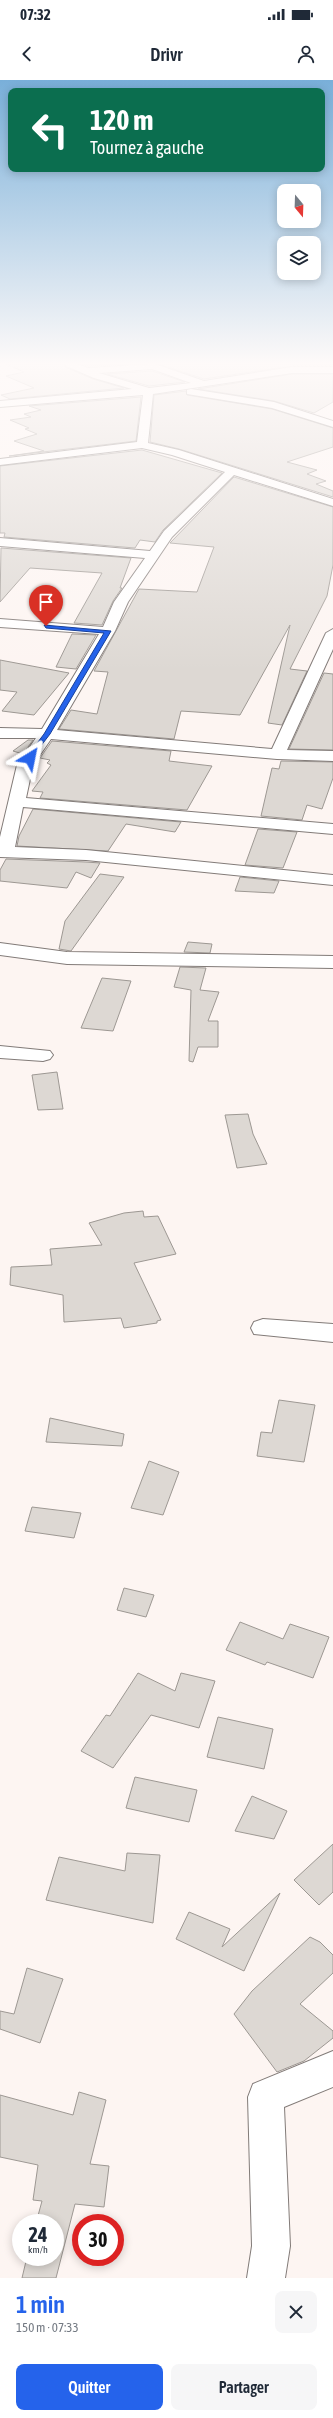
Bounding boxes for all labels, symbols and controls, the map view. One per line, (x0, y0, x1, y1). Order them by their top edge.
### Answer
text: 07:32 (20, 6, 51, 23)
icon: back (16, 43, 38, 65)
icon: person (295, 43, 317, 65)
text: Drivr (150, 44, 183, 65)
icon: left (24, 104, 76, 156)
text: 120 m (90, 104, 153, 136)
text: Tournez à gauche (90, 137, 204, 158)
north arrow (277, 184, 321, 228)
map controls (277, 184, 321, 280)
button: layers (277, 236, 321, 280)
pin (29, 585, 63, 626)
icon: arrive (35, 591, 57, 613)
position arrow (9, 737, 51, 779)
speed limit sign: 30 (72, 2214, 124, 2266)
text: 24 (29, 2223, 47, 2246)
text: km/h (28, 2244, 48, 2255)
text: 1 min (16, 2291, 65, 2318)
button: close (275, 2291, 317, 2333)
text: 150 m · 07:33 (16, 2320, 79, 2335)
button: Quitter (16, 2364, 163, 2410)
button: Partager (171, 2364, 317, 2410)

